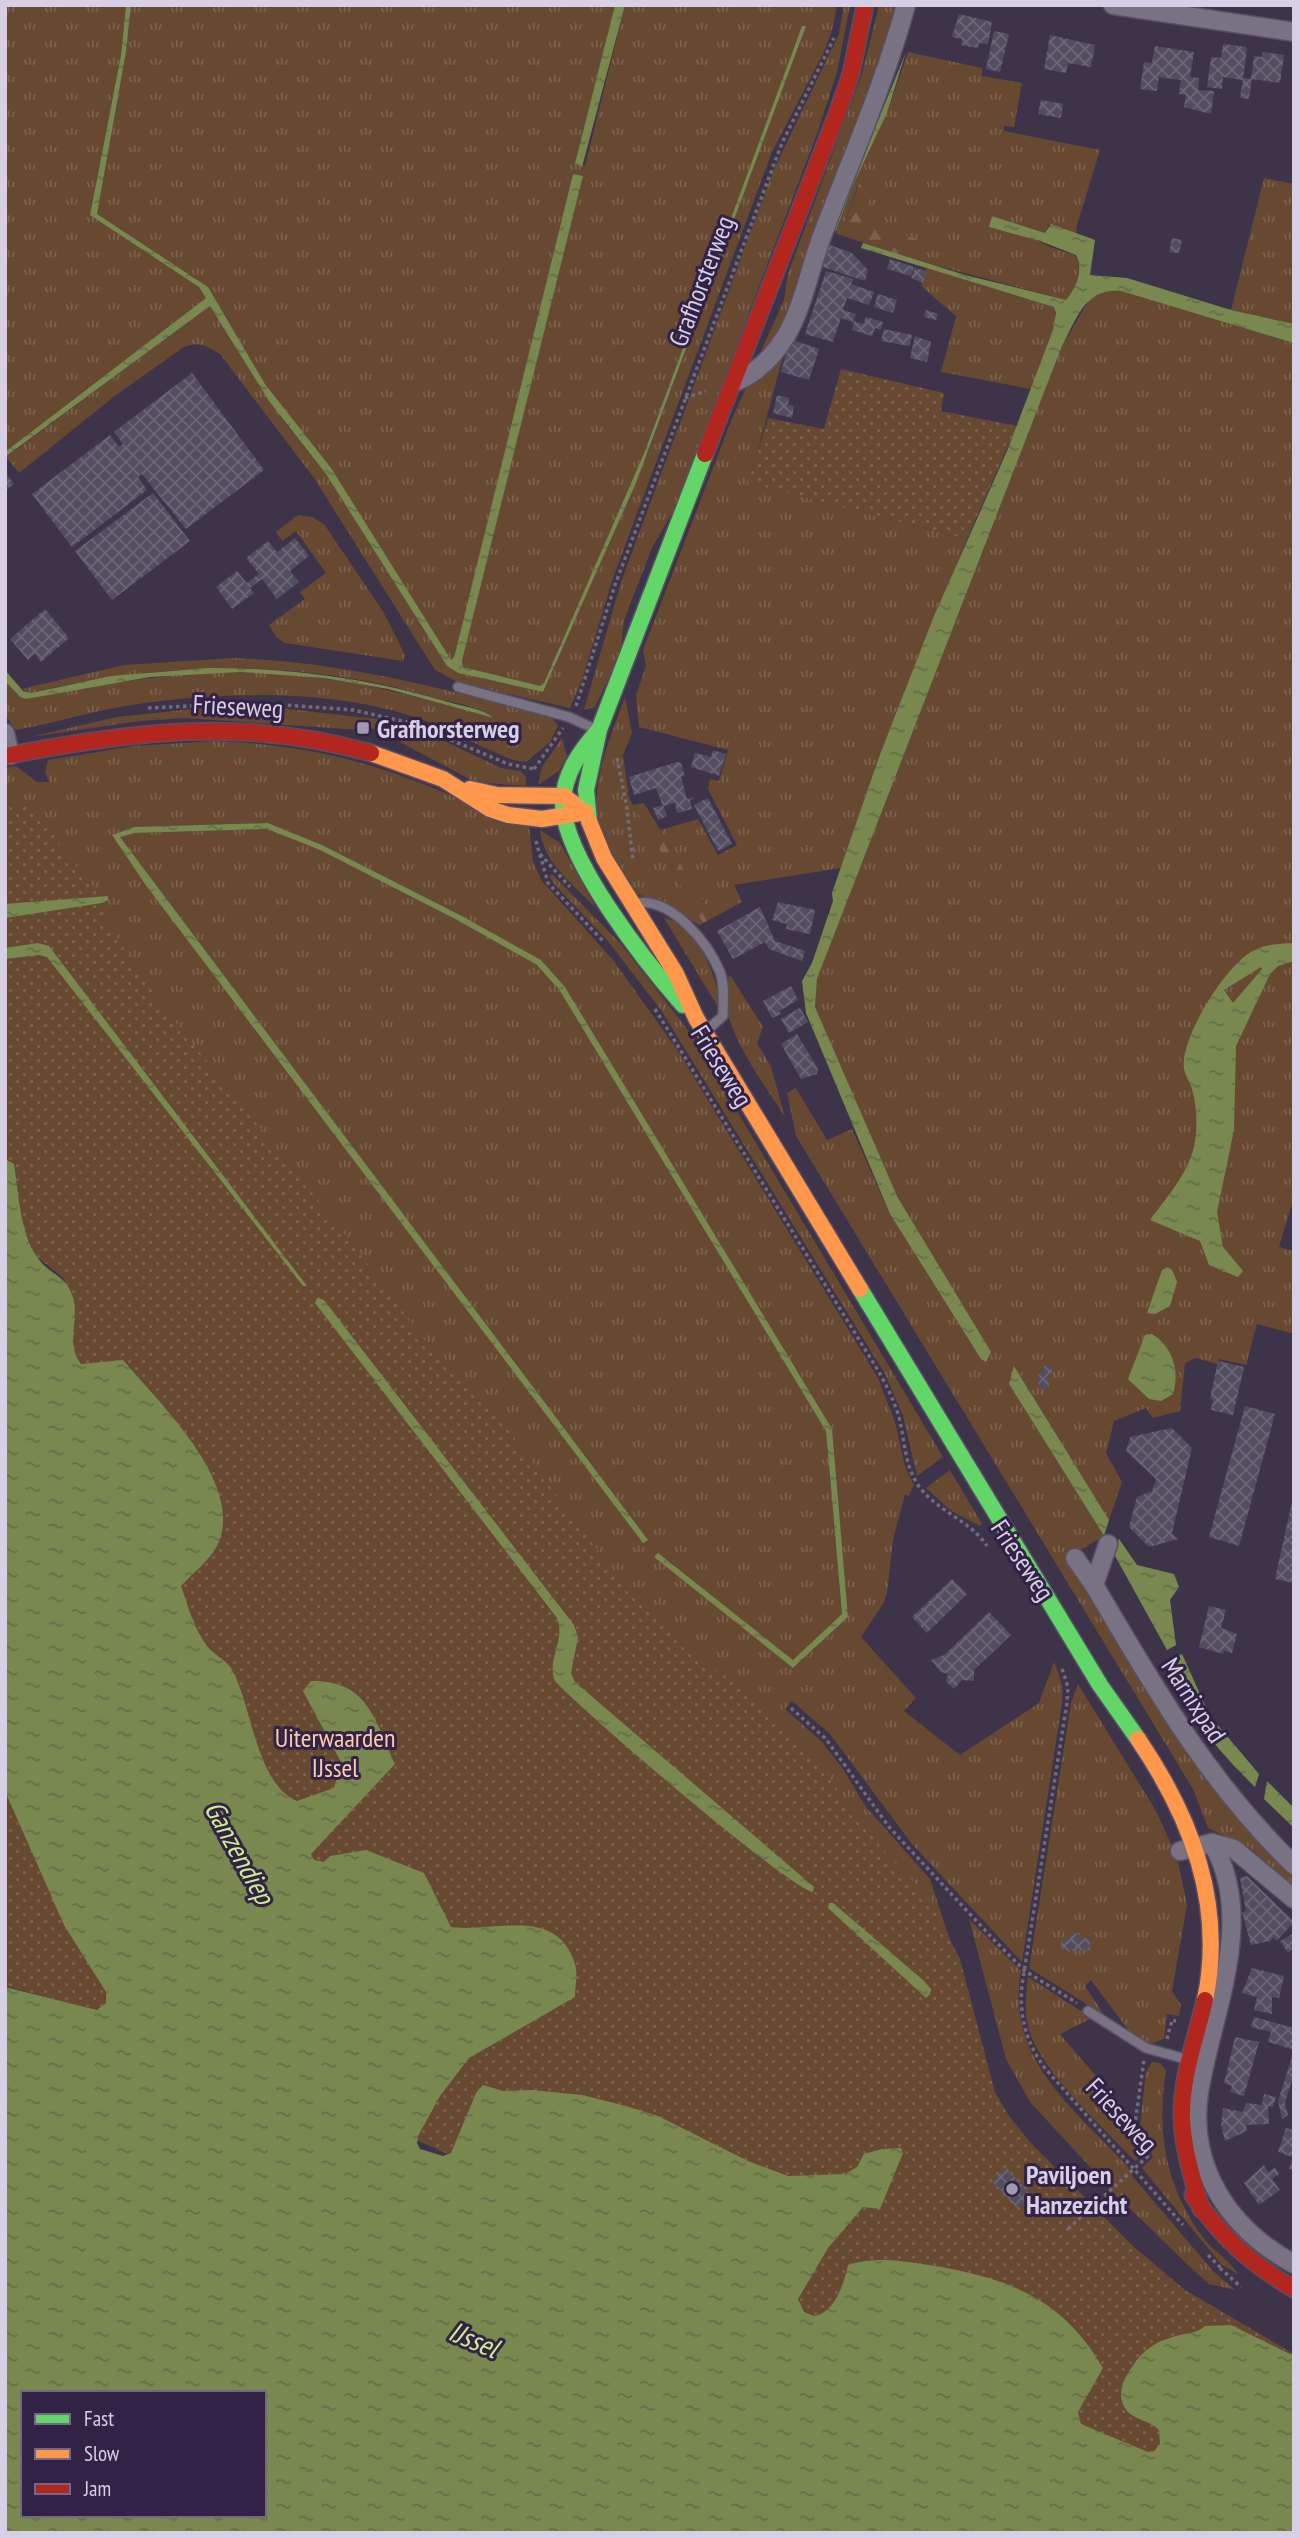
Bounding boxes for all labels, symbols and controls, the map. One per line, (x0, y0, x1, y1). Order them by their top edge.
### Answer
street label: Grafhorsterweg (661, 211, 741, 351)
street label: Frieseweg (192, 687, 284, 725)
place label: Grafhorsterweg (377, 712, 520, 745)
marker: Grafhorsterweg (355, 720, 371, 736)
street label: Frieseweg (684, 1019, 760, 1113)
street label: Frieseweg (984, 1513, 1062, 1607)
street label: Marnixpad (1154, 1651, 1234, 1749)
park label: Uiterwaarden IJssel (275, 1721, 395, 1784)
water label: Ganzendiep (196, 1794, 284, 1912)
street label: Frieseweg (1079, 2071, 1165, 2159)
place label: Paviljoen Hanzezicht (1026, 2158, 1128, 2221)
marker: Paviljoen Hanzezicht (1004, 2181, 1020, 2197)
water label: IJssel (444, 2312, 507, 2367)
legend (21, 2391, 266, 2517)
text: Fast (84, 2405, 114, 2432)
text: Slow (84, 2440, 120, 2467)
text: Jam (83, 2475, 111, 2502)

